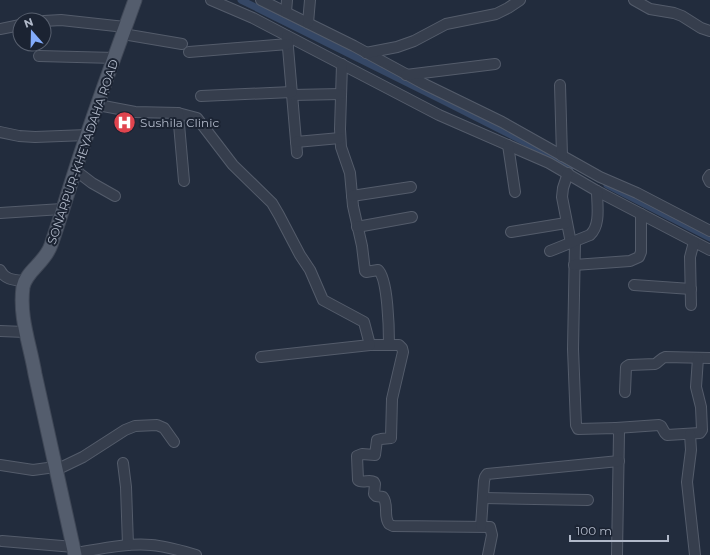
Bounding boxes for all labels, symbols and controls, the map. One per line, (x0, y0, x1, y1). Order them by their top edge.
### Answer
north arrow (12, 12, 52, 52)
text: N (22, 15, 35, 31)
street label: SONARPUR-KHEYADAHA ROAD (44, 57, 121, 246)
hospital icon: Sushila Clinic (112, 110, 138, 136)
place label: Sushila Clinic (140, 115, 219, 130)
scale bar (570, 517, 668, 543)
text: 100 m (576, 523, 612, 538)

